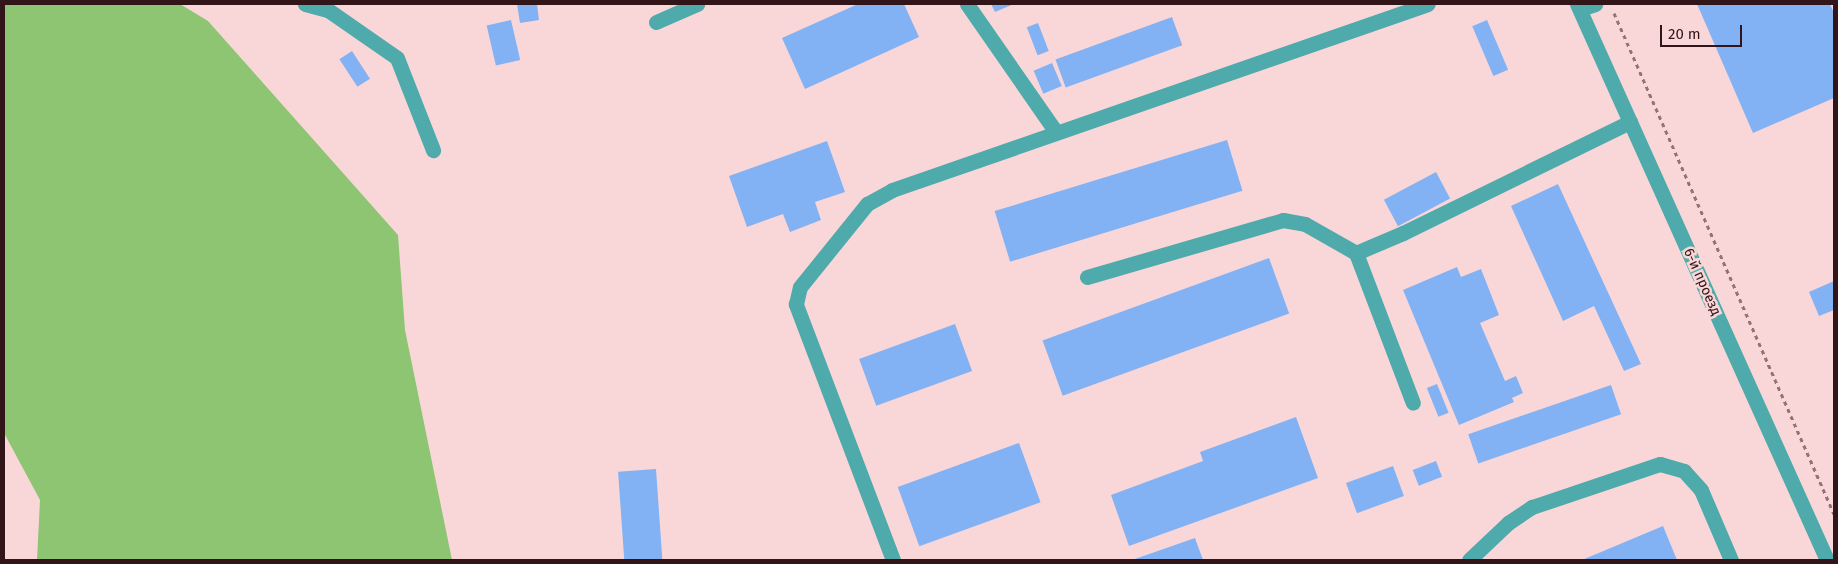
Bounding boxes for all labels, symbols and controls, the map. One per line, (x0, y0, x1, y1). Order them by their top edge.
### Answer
scale bar (1663, 15, 1746, 47)
text: 20 m (1668, 25, 1701, 43)
street label: 6-й проезд (1680, 246, 1724, 318)

